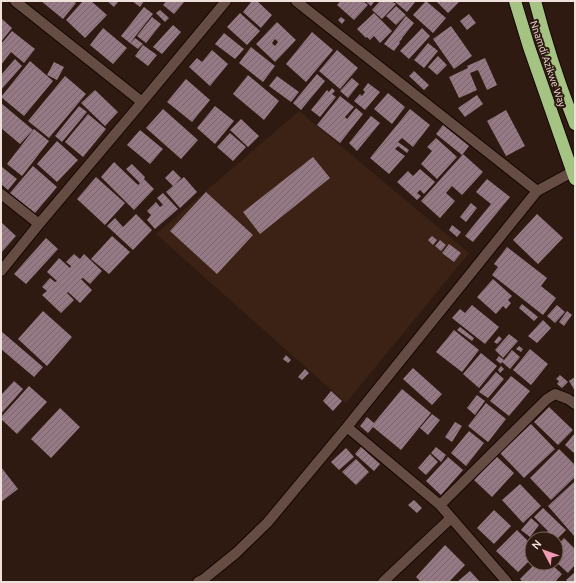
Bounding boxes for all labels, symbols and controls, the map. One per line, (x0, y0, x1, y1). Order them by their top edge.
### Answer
street label: Nnamdi Azikwe Way (528, 19, 568, 109)
north arrow (524, 531, 564, 571)
text: N (529, 537, 544, 551)

